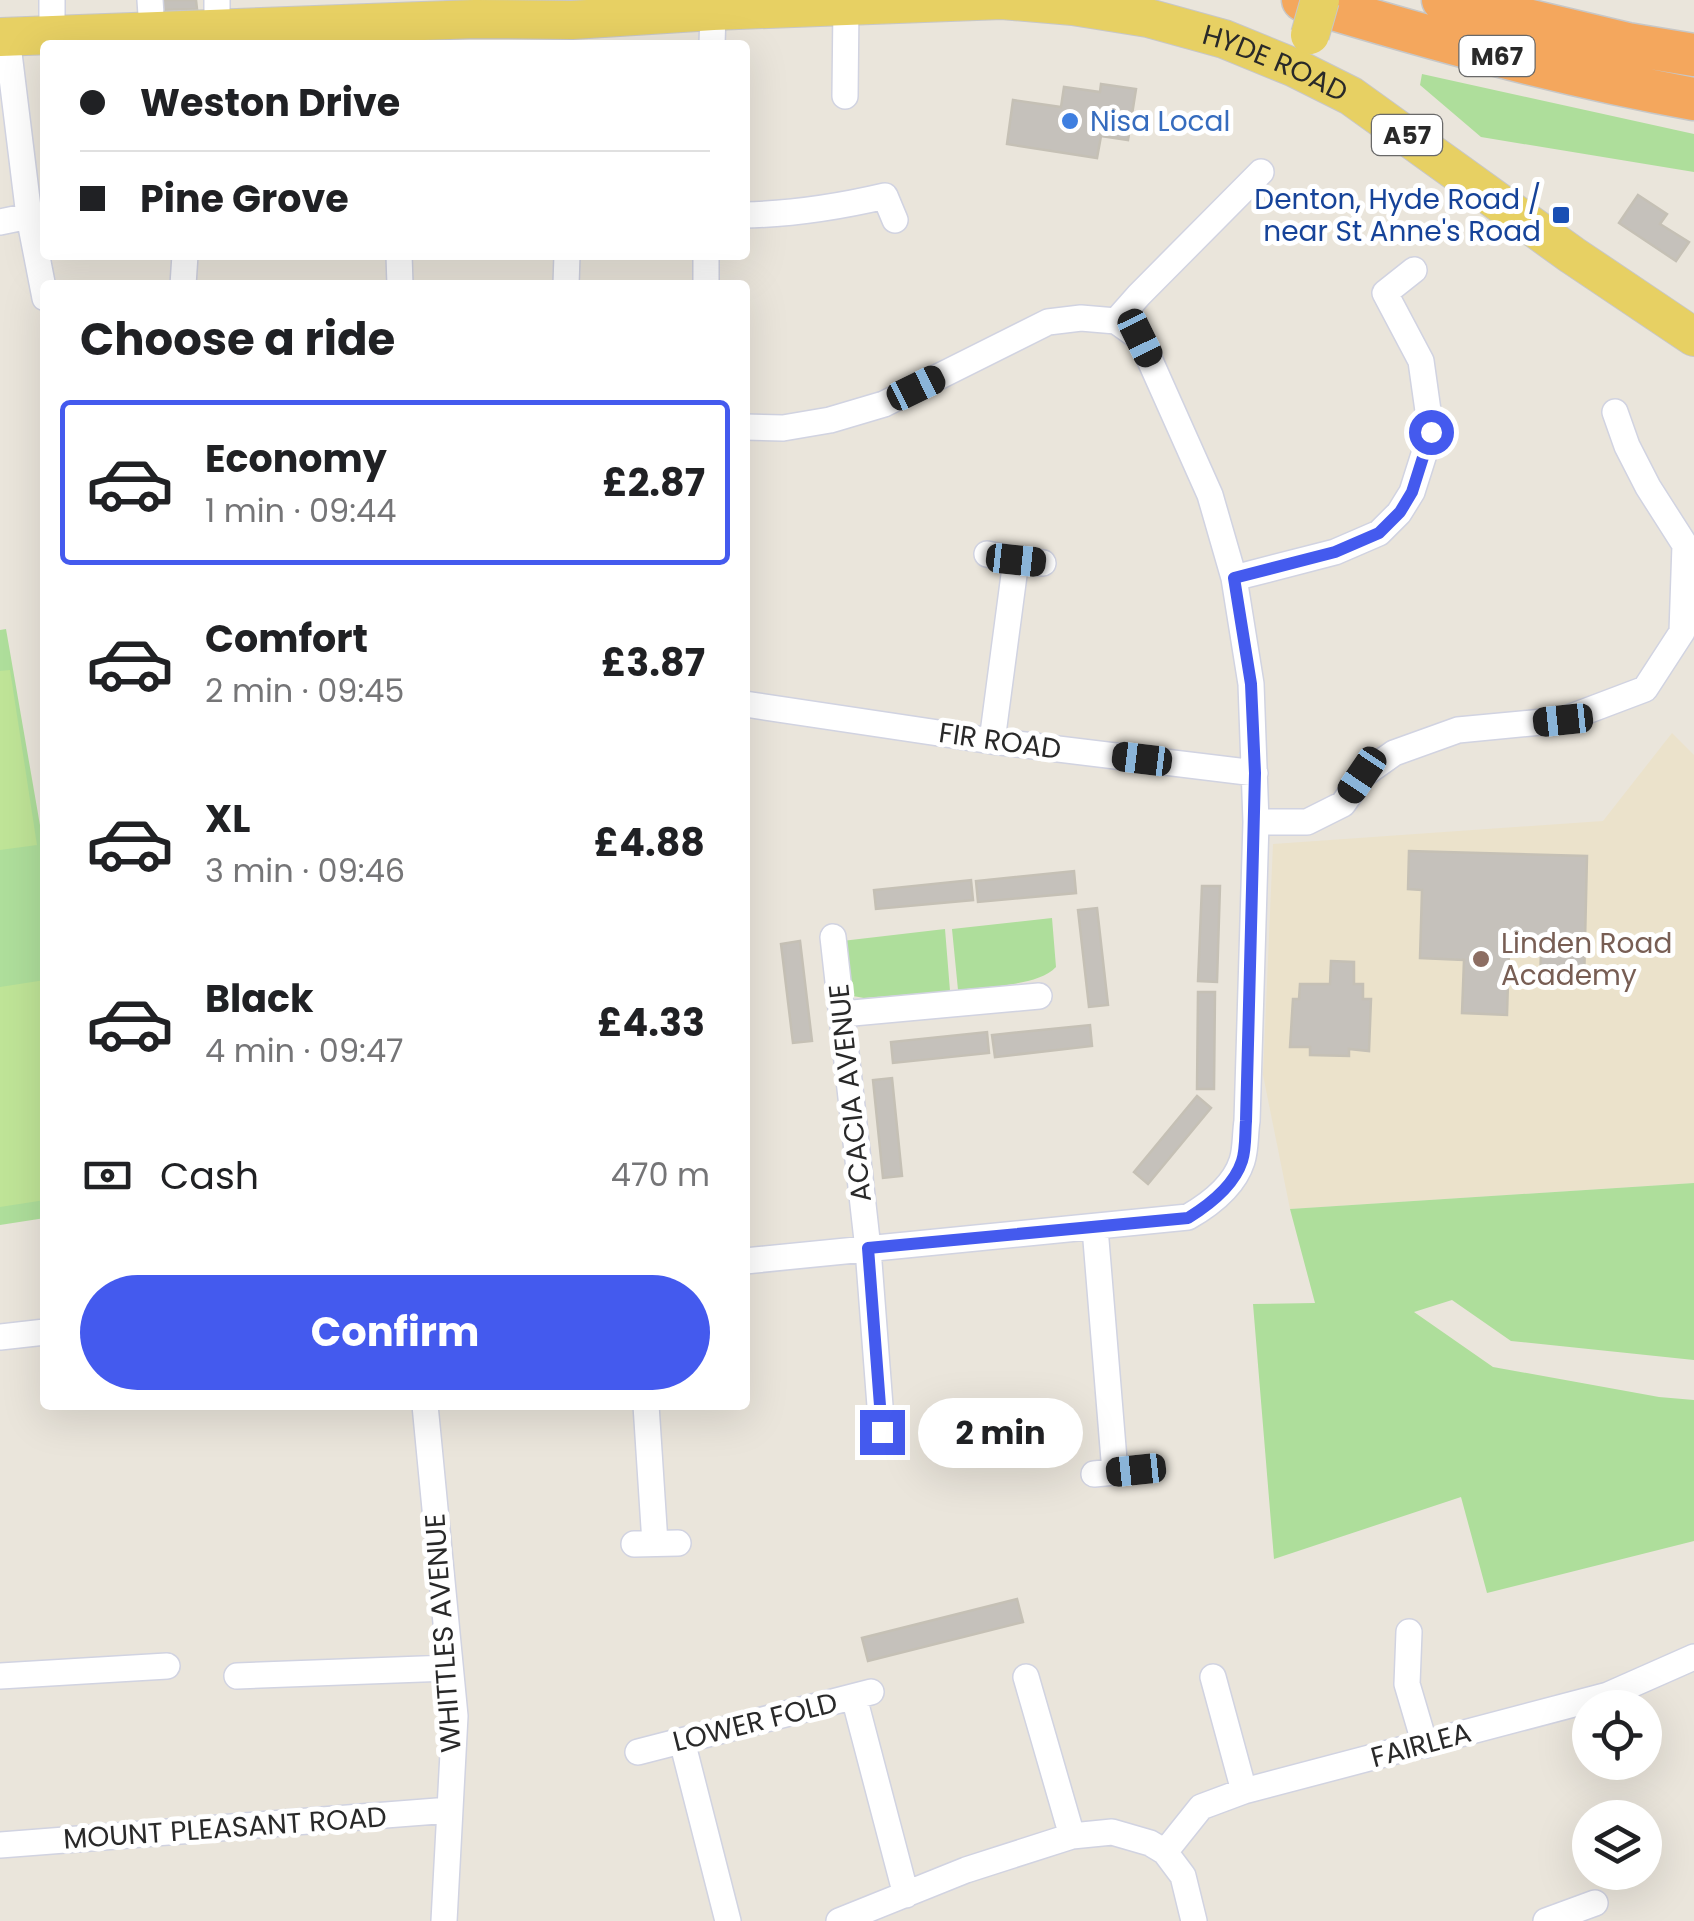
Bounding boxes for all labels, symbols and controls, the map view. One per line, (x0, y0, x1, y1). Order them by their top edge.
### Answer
street label: HYDE ROAD (1198, 14, 1355, 111)
road number: M67 (1460, 36, 1534, 76)
text: Weston Drive (140, 76, 400, 129)
place label: Nisa Local (1090, 102, 1230, 141)
marker: Nisa Local (1059, 110, 1081, 132)
road number: A57 (1372, 115, 1442, 155)
text: Pine Grove (140, 172, 349, 225)
place label: Denton, Hyde Road / near St Anne's Road (1254, 180, 1541, 251)
marker: Denton, Hyde Road / near St Anne's Road (1550, 204, 1572, 226)
car (1113, 304, 1167, 372)
text: Choose a ride (80, 308, 395, 371)
car (882, 361, 950, 415)
route start (1409, 410, 1454, 455)
text: Economy (205, 432, 387, 485)
icon: car (85, 438, 175, 528)
text: £2.87 (602, 456, 705, 509)
text: 1 min · 09:44 (205, 488, 396, 533)
car (985, 542, 1047, 578)
text: Comfort (205, 612, 368, 665)
icon: car (85, 618, 175, 708)
text: £3.87 (601, 636, 705, 689)
text: 2 min · 09:45 (205, 668, 404, 713)
car (1532, 702, 1594, 738)
street label: FIR ROAD (936, 713, 1064, 769)
car (1110, 740, 1174, 778)
car (1333, 742, 1391, 808)
text: XL (205, 792, 250, 845)
icon: car (85, 798, 175, 888)
text: £4.88 (594, 816, 705, 869)
text: 3 min · 09:46 (205, 848, 405, 893)
place label: Linden Road Academy (1501, 924, 1672, 995)
marker: Linden Road Academy (1470, 948, 1492, 970)
text: Black (205, 972, 314, 1025)
icon: car (85, 978, 175, 1068)
street label: ACACIA AVENUE (819, 982, 881, 1204)
text: £4.33 (597, 996, 705, 1049)
text: 4 min · 09:47 (205, 1028, 404, 1073)
icon: cash (80, 1148, 135, 1203)
text: Cash (160, 1149, 259, 1202)
text: 470 m (611, 1152, 710, 1197)
button: Confirm (80, 1275, 710, 1390)
callout: 2 min (917, 1397, 1082, 1467)
route end (860, 1410, 905, 1455)
text: 2 min (956, 1410, 1045, 1455)
car (1105, 1452, 1167, 1488)
street label: WHITTLES AVENUE (415, 1512, 471, 1754)
street label: LOWER FOLD (669, 1683, 841, 1761)
map controls (1572, 1690, 1662, 1890)
button: locate (1572, 1690, 1662, 1780)
street label: FAIRLEA (1367, 1713, 1475, 1777)
street label: MOUNT PLEASANT ROAD (62, 1797, 388, 1859)
button: layers (1572, 1800, 1662, 1890)

